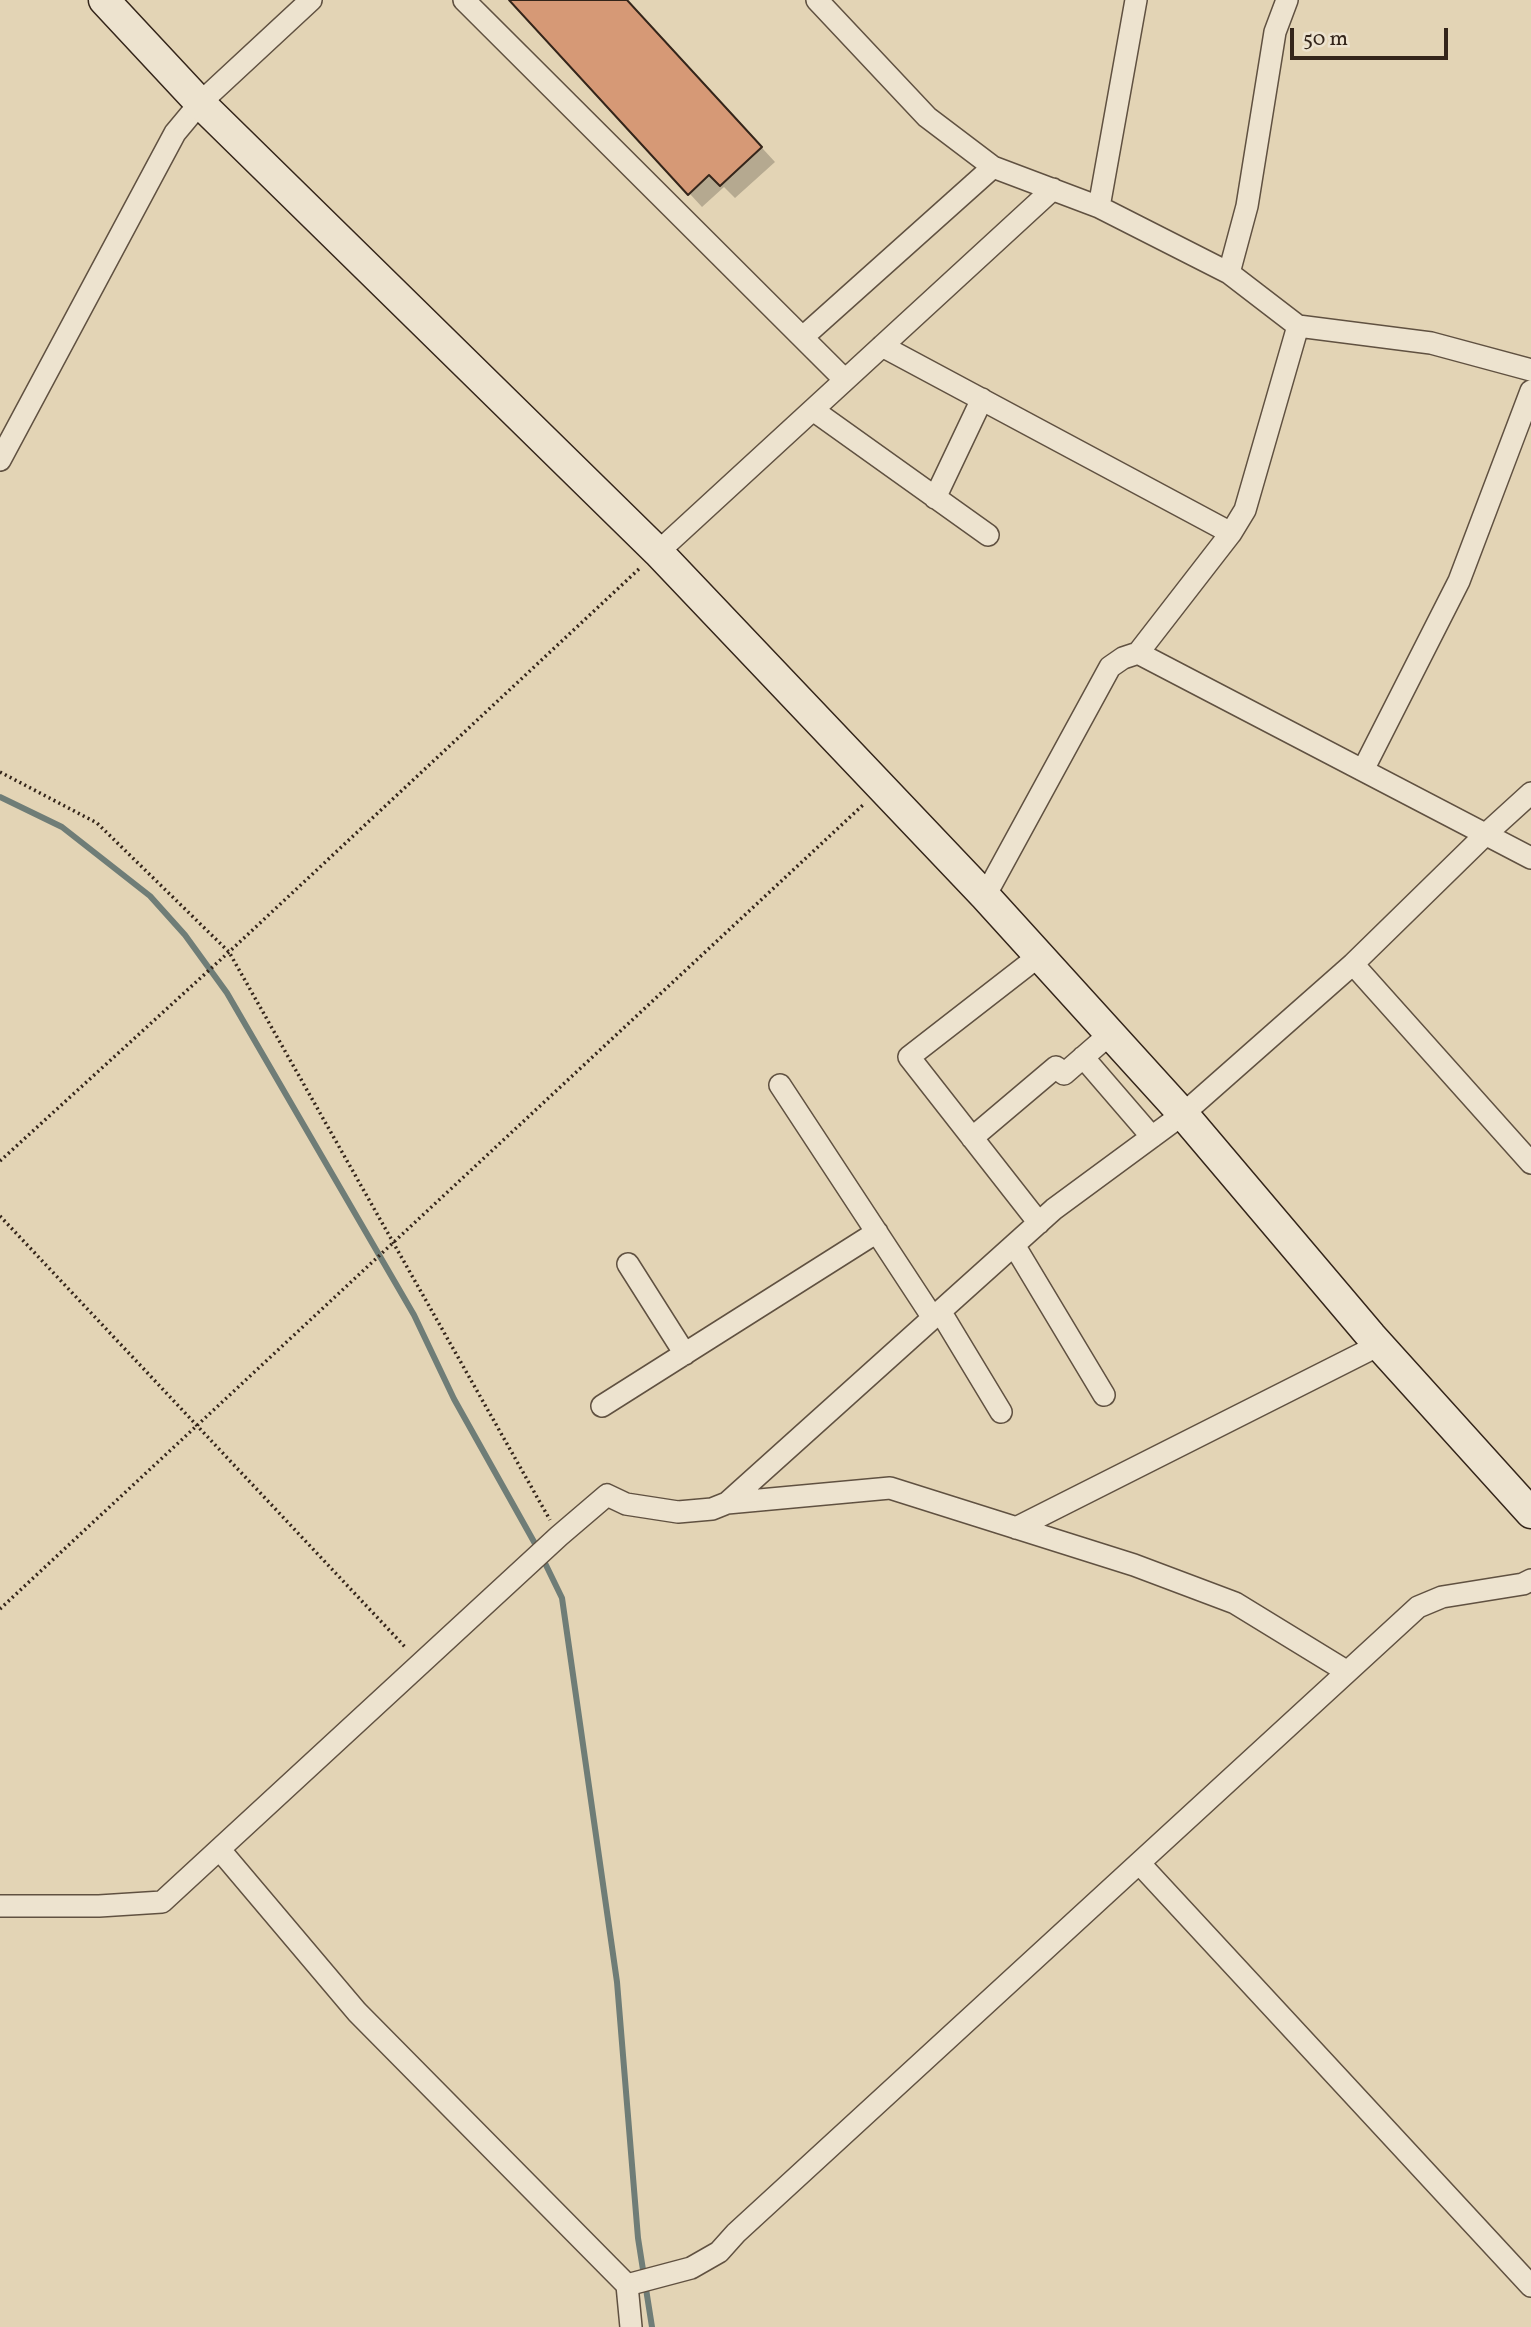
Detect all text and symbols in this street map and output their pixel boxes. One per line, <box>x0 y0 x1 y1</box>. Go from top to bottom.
scale bar <box>1293 14 1450 58</box>
text: 50 m <box>1303 25 1348 54</box>

